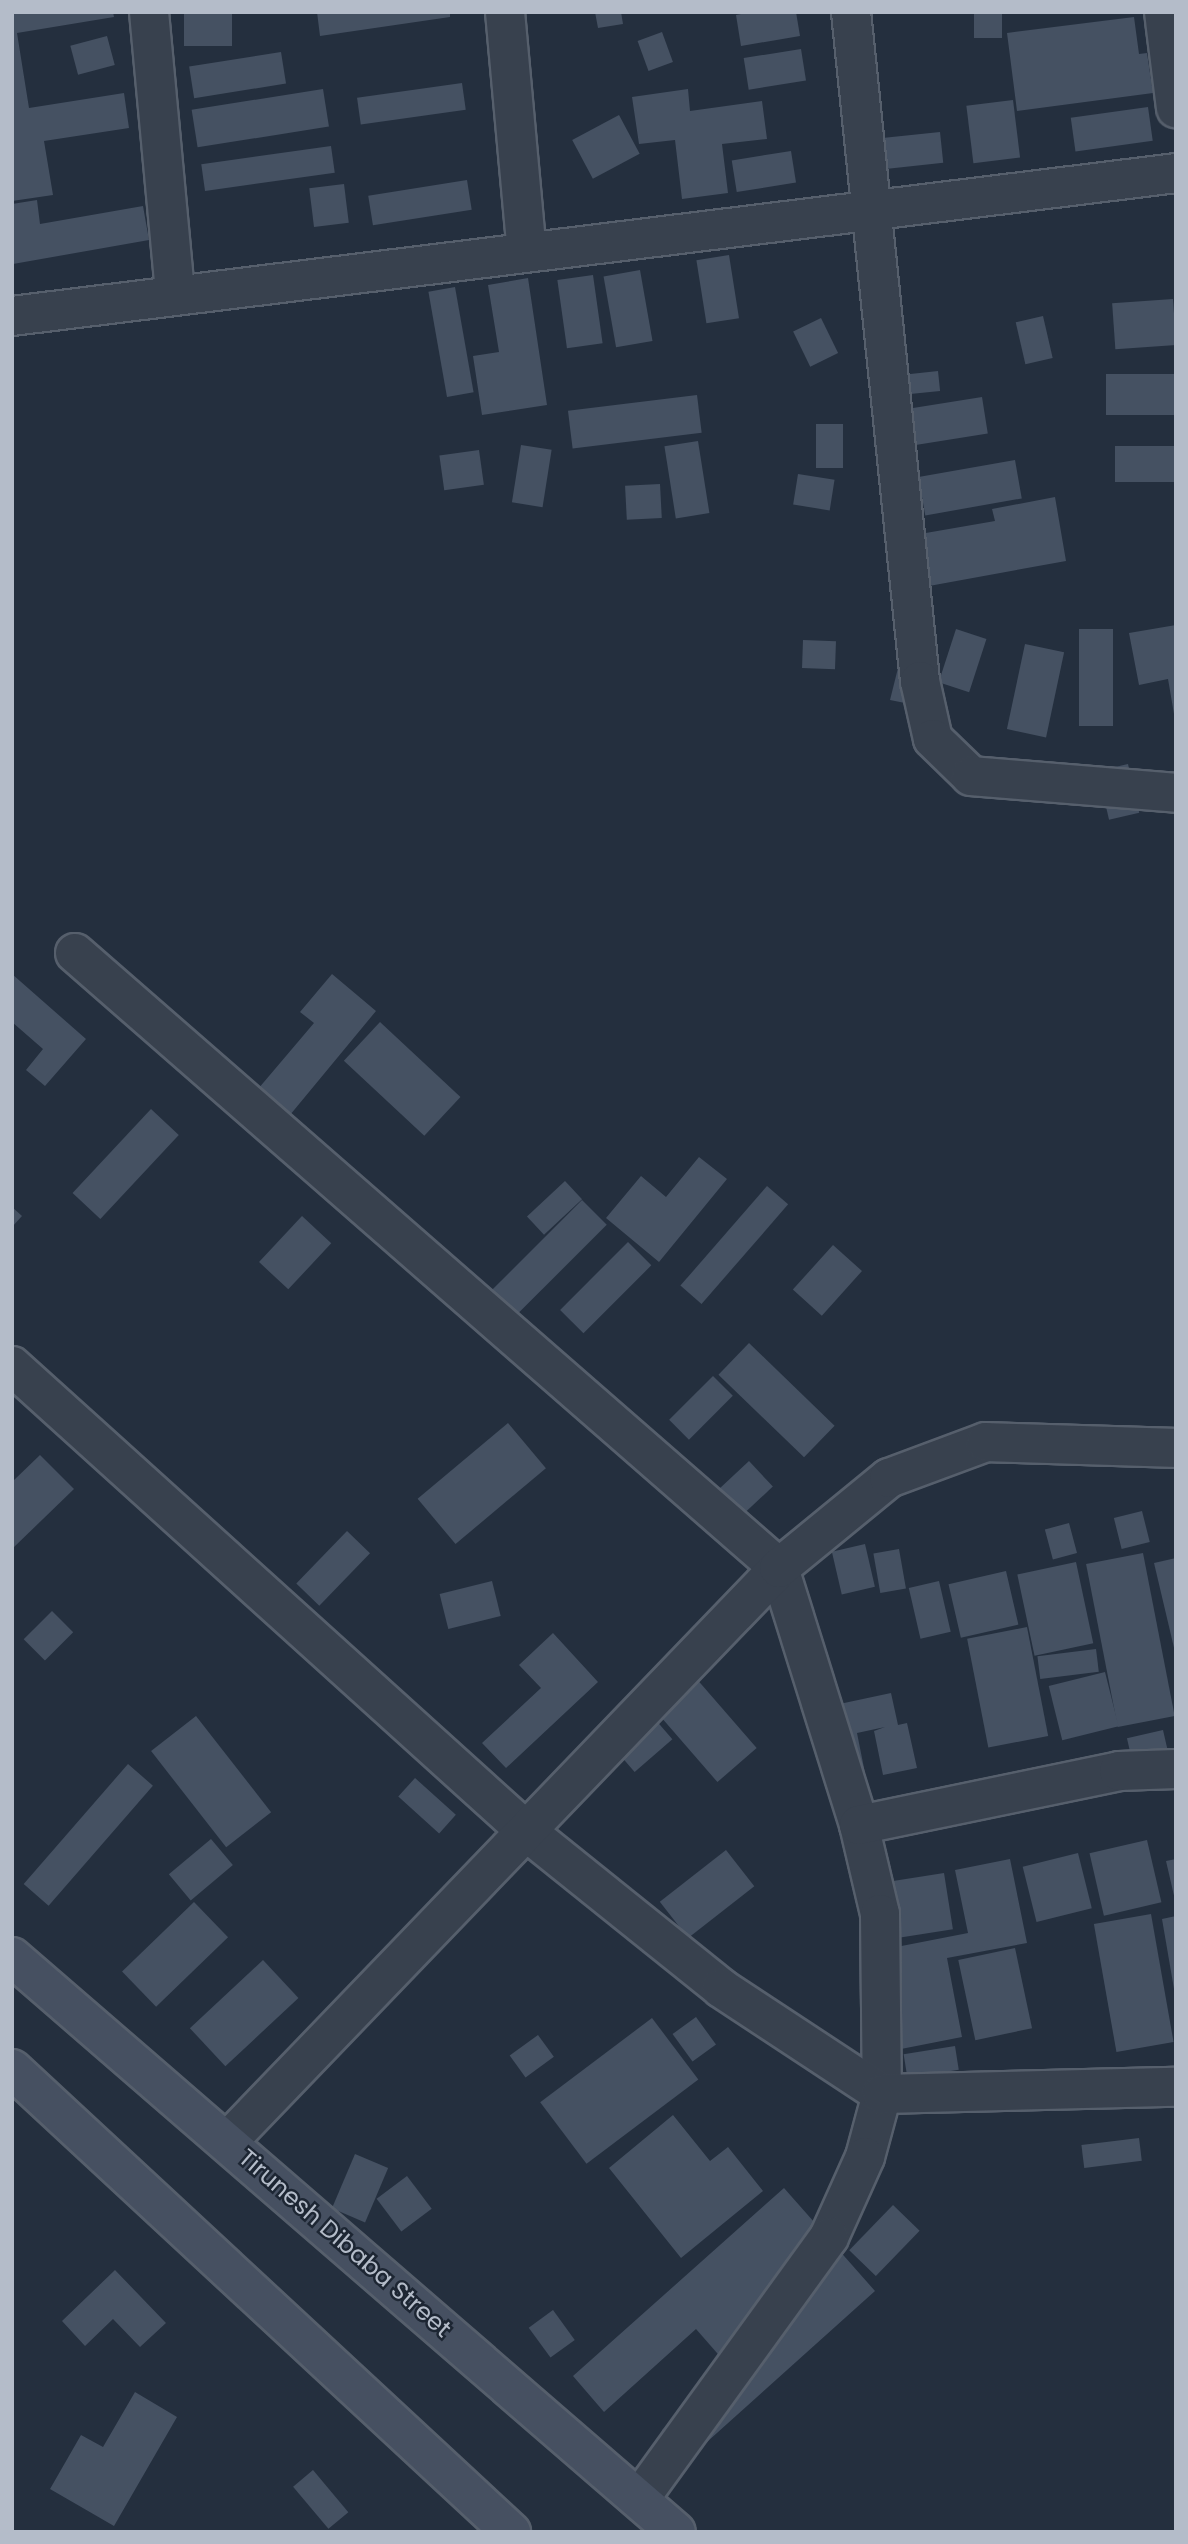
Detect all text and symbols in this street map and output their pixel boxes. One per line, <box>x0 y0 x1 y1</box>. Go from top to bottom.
street label: Tirunesh Dibaba Street <box>233 2143 457 2343</box>

